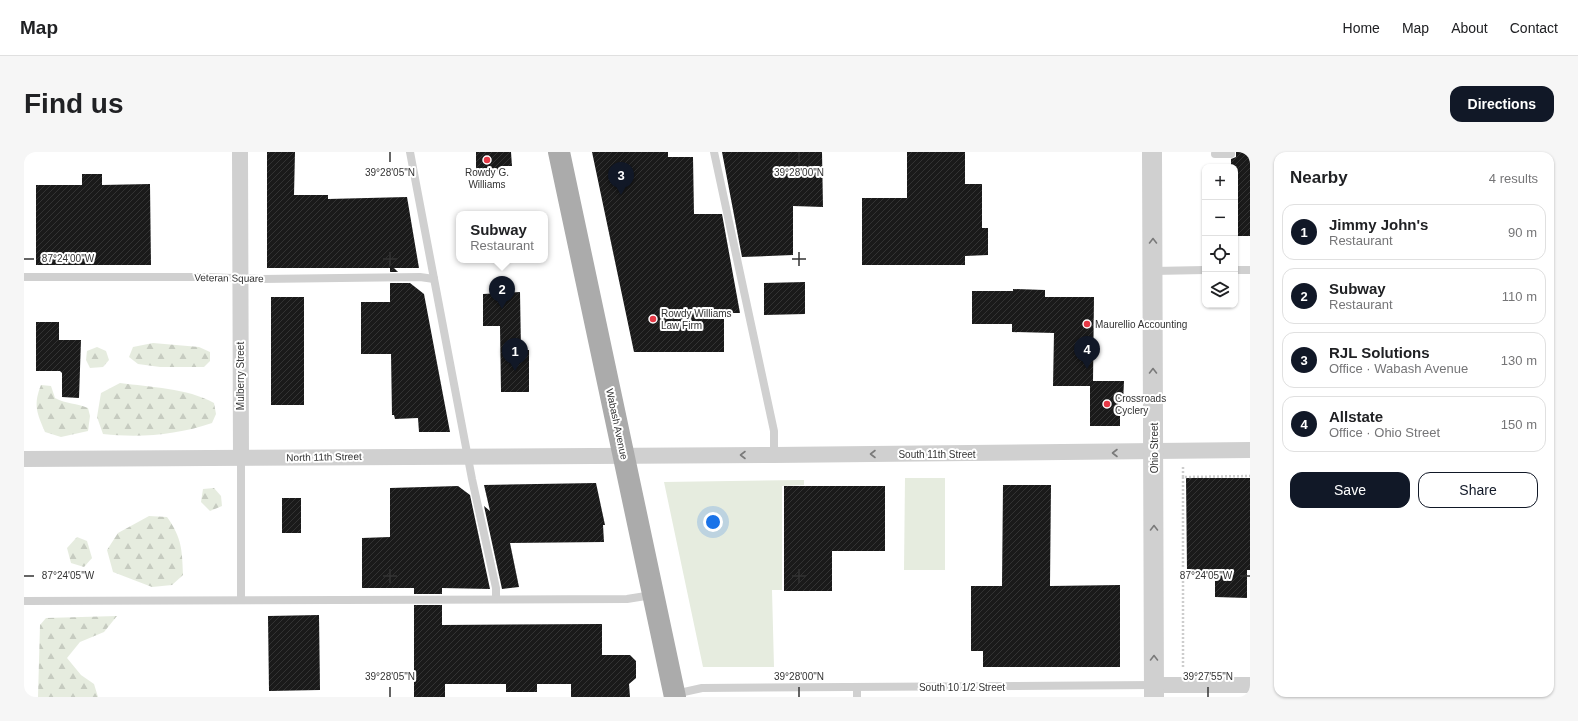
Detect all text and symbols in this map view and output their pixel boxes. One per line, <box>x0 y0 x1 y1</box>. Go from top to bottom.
text: Map <box>20 17 58 38</box>
text: Home <box>1343 20 1380 36</box>
text: Map <box>1402 20 1429 36</box>
text: About <box>1451 20 1488 36</box>
text: Contact <box>1510 20 1558 36</box>
button: Directions <box>1450 86 1554 122</box>
text: Find us <box>24 88 124 119</box>
marker: Rowdy G. Williams <box>482 155 492 165</box>
pin: 3 <box>608 162 634 195</box>
map controls <box>1202 164 1238 308</box>
button: + <box>1202 164 1238 200</box>
text: 39°28'05"N <box>365 167 415 178</box>
place label: Rowdy G. Williams <box>465 167 509 190</box>
text: 39°28'00"N <box>774 167 824 178</box>
text: Nearby <box>1290 168 1348 187</box>
text: 4 results <box>1489 171 1538 186</box>
button: − <box>1202 200 1238 236</box>
popup <box>456 211 548 263</box>
text: Jimmy John's <box>1329 216 1428 233</box>
text: Subway <box>470 221 527 238</box>
text: 1 <box>1300 225 1308 240</box>
text: 90 m <box>1508 225 1537 240</box>
text: Restaurant <box>1329 233 1393 248</box>
button: locate <box>1202 236 1238 272</box>
text: Restaurant <box>470 238 534 253</box>
one-way arrow <box>1149 238 1157 244</box>
text: 87°24'00"W <box>42 253 95 264</box>
street label: Veteran Square <box>194 272 264 284</box>
button: layers <box>1202 272 1238 308</box>
pin: 2 <box>489 276 515 309</box>
text: Subway <box>1329 280 1386 297</box>
text: 2 <box>1300 289 1308 304</box>
text: 110 m <box>1502 289 1537 304</box>
text: Restaurant <box>1329 297 1393 312</box>
place label: Rowdy Williams Law Firm <box>661 308 732 331</box>
marker: Rowdy Williams Law Firm <box>648 314 658 324</box>
marker: Maurellio Accounting <box>1082 319 1092 329</box>
place label: Maurellio Accounting <box>1095 319 1187 330</box>
pin: 4 <box>1074 336 1100 369</box>
pin: 1 <box>502 338 528 371</box>
street label: Mulberry Street <box>235 342 246 410</box>
text: RJL Solutions <box>1329 344 1430 361</box>
text: 3 <box>1300 353 1308 368</box>
text: 130 m <box>1501 353 1537 368</box>
text: Office · Wabash Avenue <box>1329 361 1468 376</box>
one-way arrow <box>1149 368 1157 374</box>
street label: Wabash Avenue <box>604 388 630 461</box>
place label: Crossroads Cyclery <box>1115 393 1166 416</box>
marker: Crossroads Cyclery <box>1102 399 1112 409</box>
text: Allstate <box>1329 408 1383 425</box>
text: 4 <box>1300 417 1308 432</box>
text: 150 m <box>1501 417 1537 432</box>
street label: Ohio Street <box>1149 422 1160 473</box>
text: Office · Ohio Street <box>1329 425 1440 440</box>
street label: South 11th Street <box>898 449 976 460</box>
one-way arrow <box>1112 449 1118 457</box>
one-way arrow <box>870 450 876 458</box>
street label: North 11th Street <box>286 451 362 463</box>
one-way arrow <box>740 451 746 459</box>
button: Save <box>1290 472 1410 508</box>
button: Share <box>1418 472 1538 508</box>
your location <box>703 512 723 532</box>
one-way arrow <box>1150 525 1158 531</box>
text: 87°24'05"W <box>42 570 95 581</box>
text: 87°24'05"W <box>1180 570 1233 581</box>
one-way arrow <box>1150 655 1158 661</box>
text: 39°28'05"N <box>365 671 415 682</box>
text: 39°28'00"N <box>774 671 824 682</box>
text: 39°27'55"N <box>1183 671 1233 682</box>
street label: South 10 1/2 Street <box>919 682 1005 693</box>

